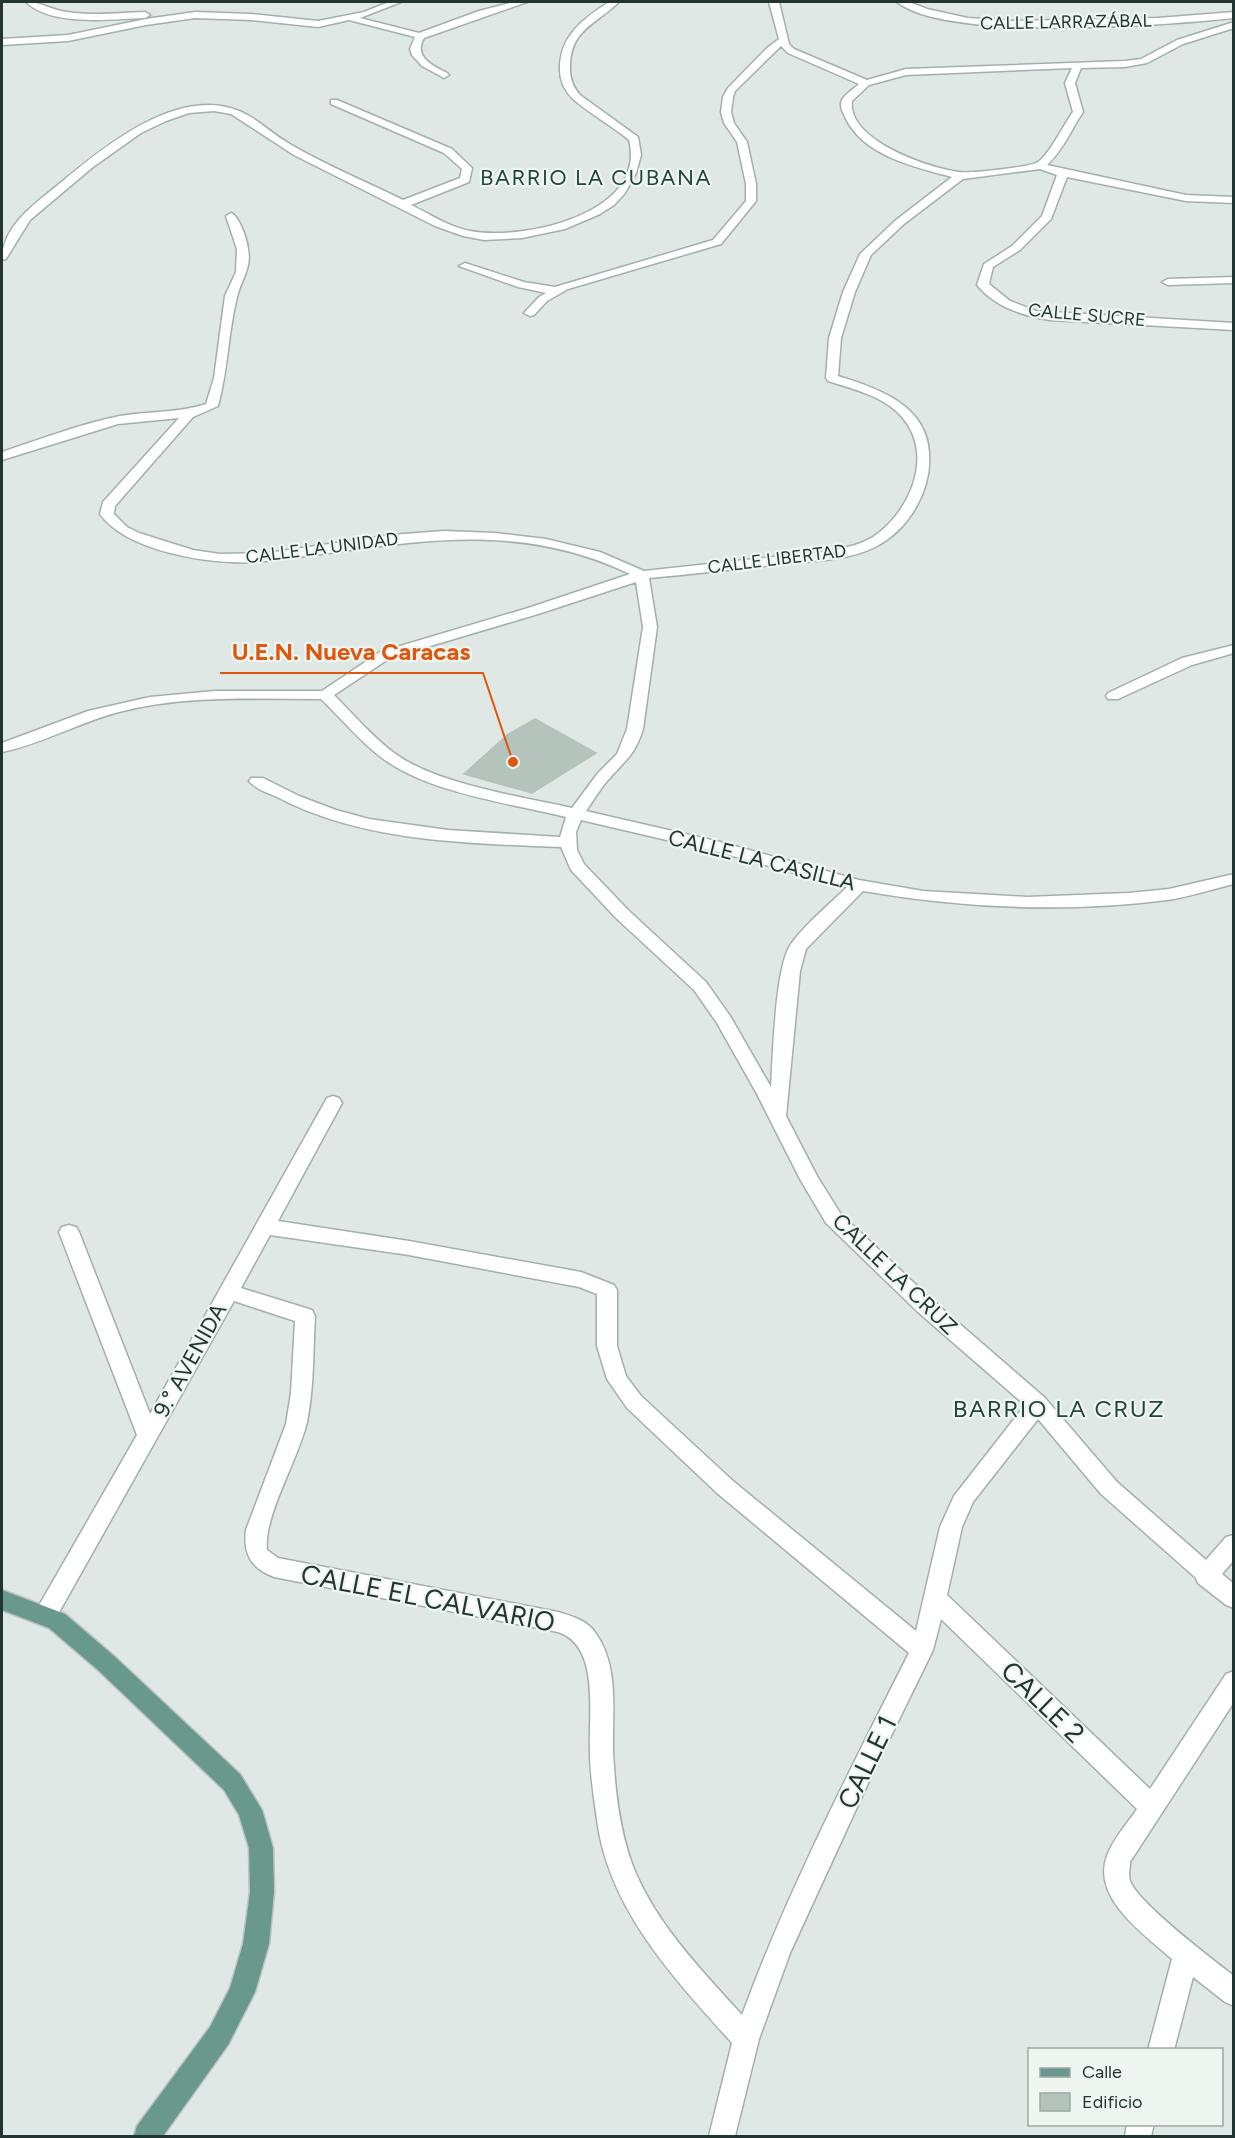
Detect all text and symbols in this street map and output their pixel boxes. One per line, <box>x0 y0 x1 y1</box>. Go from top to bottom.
street label: CALLE LARRAZÁBAL <box>980 9 1153 34</box>
district label: BARRIO LA CUBANA <box>480 164 712 191</box>
street label: CALLE SUCRE <box>1027 299 1147 331</box>
street label: CALLE LA UNIDAD <box>244 528 400 568</box>
street label: CALLE LIBERTAD <box>706 540 848 578</box>
callout: U.E.N. Nueva Caracas <box>220 631 483 673</box>
text: U.E.N. Nueva Caracas <box>232 637 470 666</box>
street label: CALLE LA CASILLA <box>666 824 858 896</box>
street label: CALLE LA CRUZ <box>827 1208 963 1340</box>
street label: 9.° AVENIDA <box>148 1298 232 1422</box>
district label: BARRIO LA CRUZ <box>953 1394 1165 1423</box>
street label: CALLE EL CALVARIO <box>298 1557 558 1639</box>
street label: CALLE 2 <box>994 1654 1092 1750</box>
street label: CALLE 1 <box>830 1710 904 1814</box>
legend <box>1028 2048 1223 2126</box>
text: Calle <box>1082 2061 1122 2083</box>
text: Edificio <box>1082 2091 1143 2113</box>

